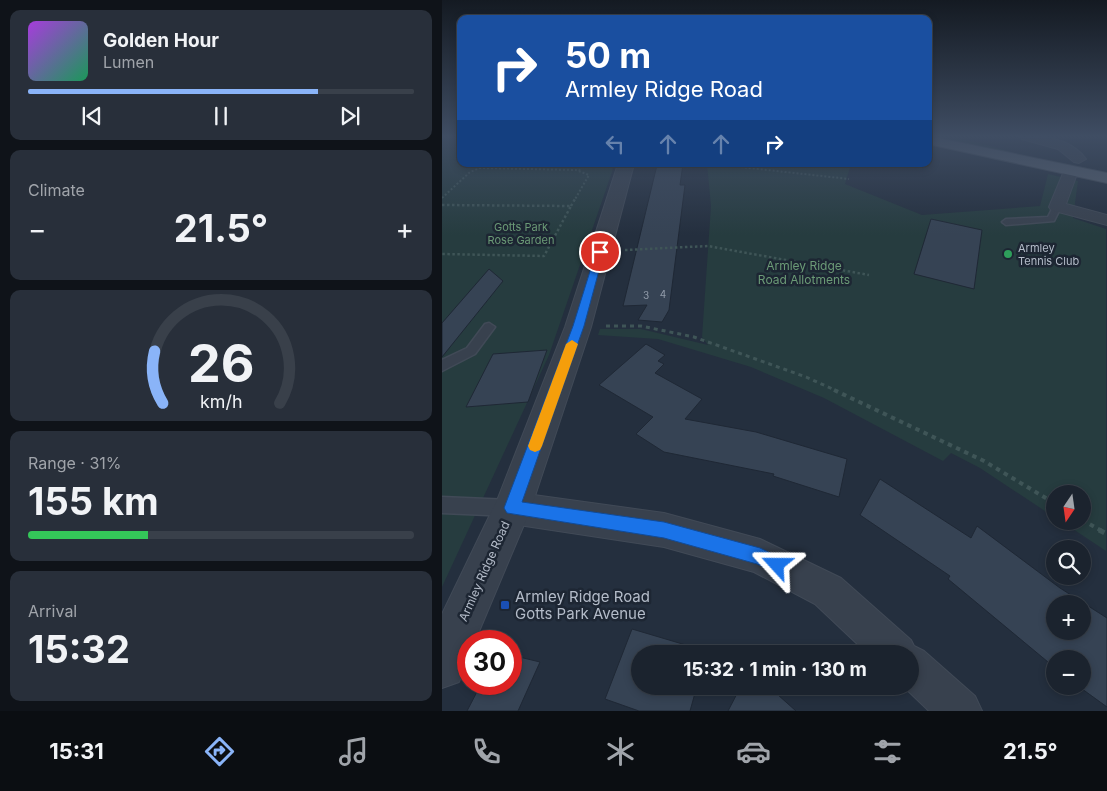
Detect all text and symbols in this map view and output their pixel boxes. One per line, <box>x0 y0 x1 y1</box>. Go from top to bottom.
text: Golden Hour <box>103 29 219 52</box>
text: 50 m <box>565 34 651 76</box>
icon: right <box>482 35 547 100</box>
text: Lumen <box>103 52 154 72</box>
text: Armley Ridge Road <box>565 76 763 102</box>
icon: previous <box>78 102 106 130</box>
icon: pause <box>207 102 235 130</box>
icon: next <box>336 102 364 130</box>
icon: left <box>601 130 629 158</box>
icon: ahead <box>654 130 682 158</box>
icon: ahead <box>707 130 735 158</box>
icon: right <box>760 130 788 158</box>
text: Climate <box>28 180 85 200</box>
text: 21.5° <box>174 205 268 251</box>
text: − <box>28 212 47 246</box>
text: + <box>395 212 414 246</box>
park label: Gotts Park Rose Garden <box>488 220 554 247</box>
pin <box>579 231 621 273</box>
icon: arrive <box>586 238 614 266</box>
place label: Armley Tennis Club <box>1018 241 1079 268</box>
marker: Armley Tennis Club <box>1002 248 1014 260</box>
park label: Armley Ridge Road Allotments <box>758 258 850 287</box>
house number: 4 <box>660 288 666 300</box>
house number: 3 <box>643 289 649 301</box>
text: 26 <box>188 332 254 395</box>
text: km/h <box>200 391 242 412</box>
text: Range · 31% <box>28 453 122 473</box>
text: 155 km <box>28 478 159 524</box>
north arrow <box>1046 485 1091 530</box>
map controls <box>1046 485 1091 695</box>
street label: Armley Ridge Road <box>455 519 513 623</box>
position arrow <box>750 538 802 590</box>
button: search <box>1046 540 1091 585</box>
place label: Armley Ridge Road Gotts Park Avenue <box>515 587 650 623</box>
button: + <box>1046 595 1091 640</box>
marker: Armley Ridge Road Gotts Park Avenue <box>499 599 511 611</box>
text: Arrival <box>28 601 77 621</box>
text: 15:32 <box>28 626 130 672</box>
speed limit sign: 30 <box>457 630 522 695</box>
button: − <box>1046 650 1091 695</box>
text: 15:32 · 1 min · 130 m <box>683 658 867 681</box>
icon: directions <box>202 734 237 769</box>
icon: music <box>336 734 371 769</box>
icon: phone <box>469 734 504 769</box>
icon: climate <box>603 734 638 769</box>
icon: car <box>736 734 771 769</box>
icon: filters <box>870 734 905 769</box>
text: 15:31 <box>49 738 104 764</box>
text: 21.5° <box>1003 738 1058 764</box>

